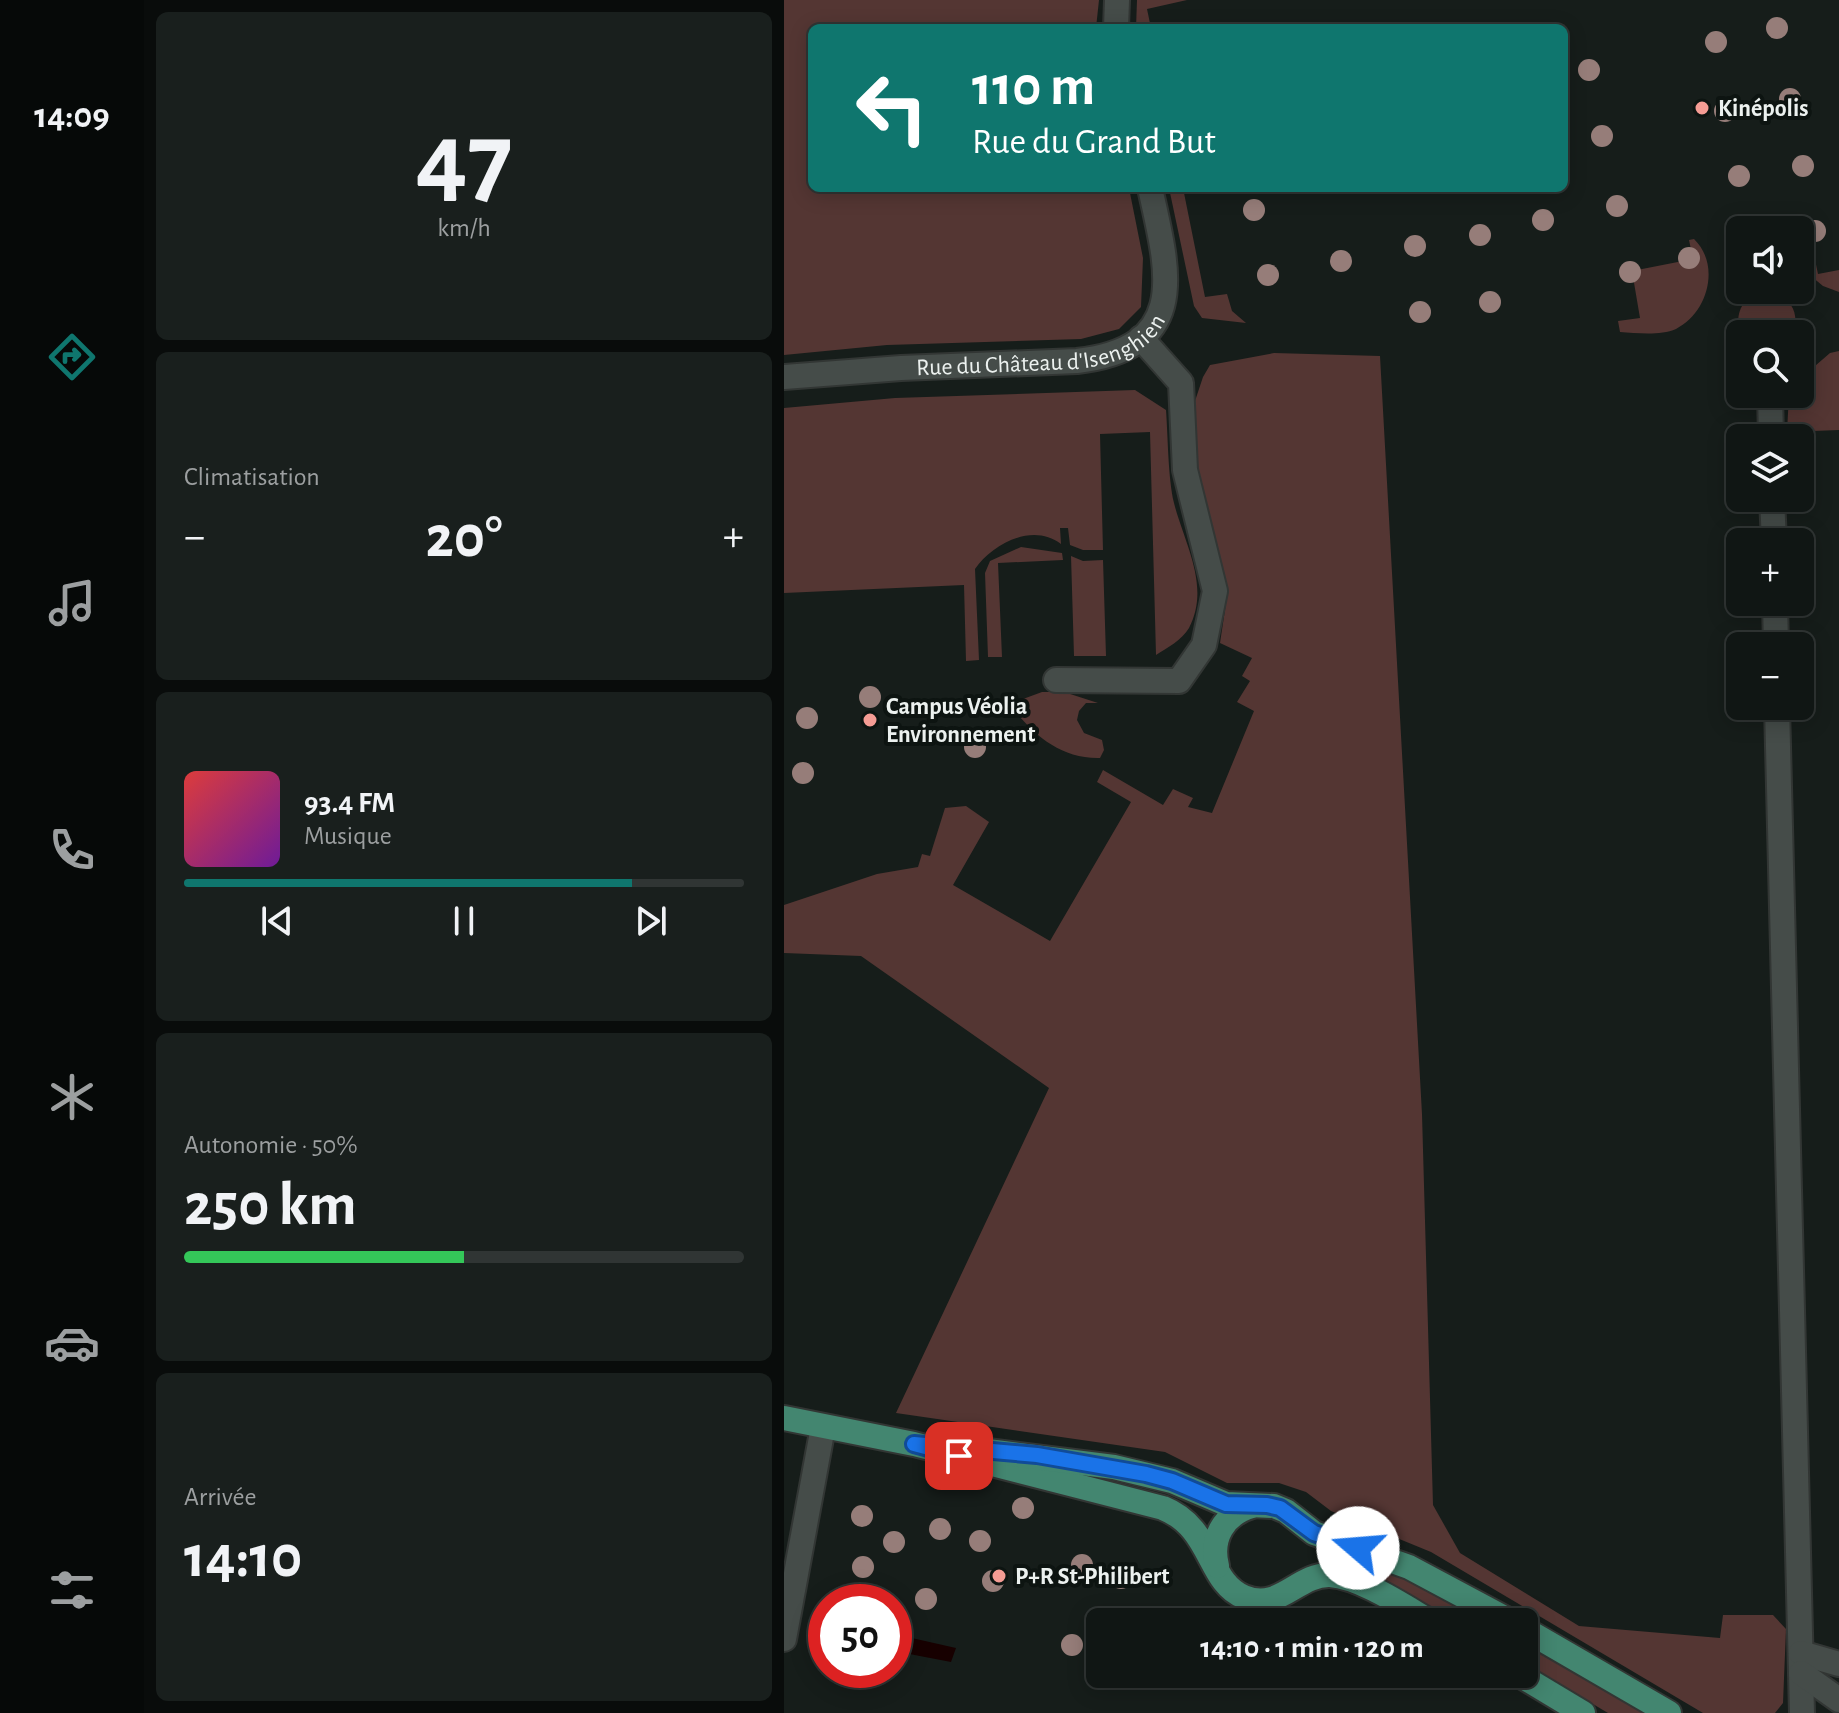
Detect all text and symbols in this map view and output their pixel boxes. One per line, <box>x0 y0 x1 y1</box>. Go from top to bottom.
icon: left <box>840 56 944 160</box>
text: 110 m <box>972 59 1095 115</box>
place label: Kinépolis <box>1718 97 1808 121</box>
text: 14:09 <box>34 98 110 134</box>
marker: Kinépolis <box>1693 99 1711 117</box>
text: 47 <box>415 109 513 213</box>
text: Rue du Grand But <box>972 124 1216 160</box>
text: km/h <box>437 215 491 241</box>
map controls <box>1726 216 1814 720</box>
button: sound <box>1726 216 1814 304</box>
street label: Rue du Château d'Isenghien <box>916 310 1170 380</box>
button: search <box>1726 320 1814 408</box>
icon: directions <box>44 329 100 385</box>
button: layers <box>1726 424 1814 512</box>
text: Climatisation <box>184 464 320 490</box>
text: 20° <box>425 508 503 568</box>
text: − <box>184 515 205 559</box>
text: + <box>723 515 744 559</box>
button: + <box>1726 528 1814 616</box>
icon: music <box>44 575 100 631</box>
button: − <box>1726 632 1814 720</box>
place label: Campus Véolia Environnement <box>886 695 1035 747</box>
marker: Campus Véolia Environnement <box>861 711 879 729</box>
text: 93.4 FM <box>304 788 395 818</box>
icon: phone <box>44 822 100 878</box>
text: Musique <box>304 823 392 849</box>
icon: previous <box>255 899 299 943</box>
icon: pause <box>442 899 486 943</box>
icon: next <box>629 899 673 943</box>
icon: climate <box>44 1069 100 1125</box>
text: Autonomie · 50% <box>184 1132 358 1158</box>
text: 250 km <box>184 1176 357 1236</box>
icon: car <box>44 1315 100 1371</box>
pin <box>925 1422 993 1490</box>
icon: arrive <box>937 1434 981 1478</box>
text: Arrivée <box>184 1484 256 1510</box>
position arrow <box>1316 1506 1400 1590</box>
text: 14:10 <box>184 1528 302 1588</box>
icon: filters <box>44 1562 100 1618</box>
place label: P+R St-Philibert <box>1015 1565 1169 1589</box>
marker: P+R St-Philibert <box>990 1567 1008 1585</box>
speed limit sign: 50 <box>808 1584 912 1688</box>
text: 14:10 · 1 min · 120 m <box>1200 1633 1424 1663</box>

